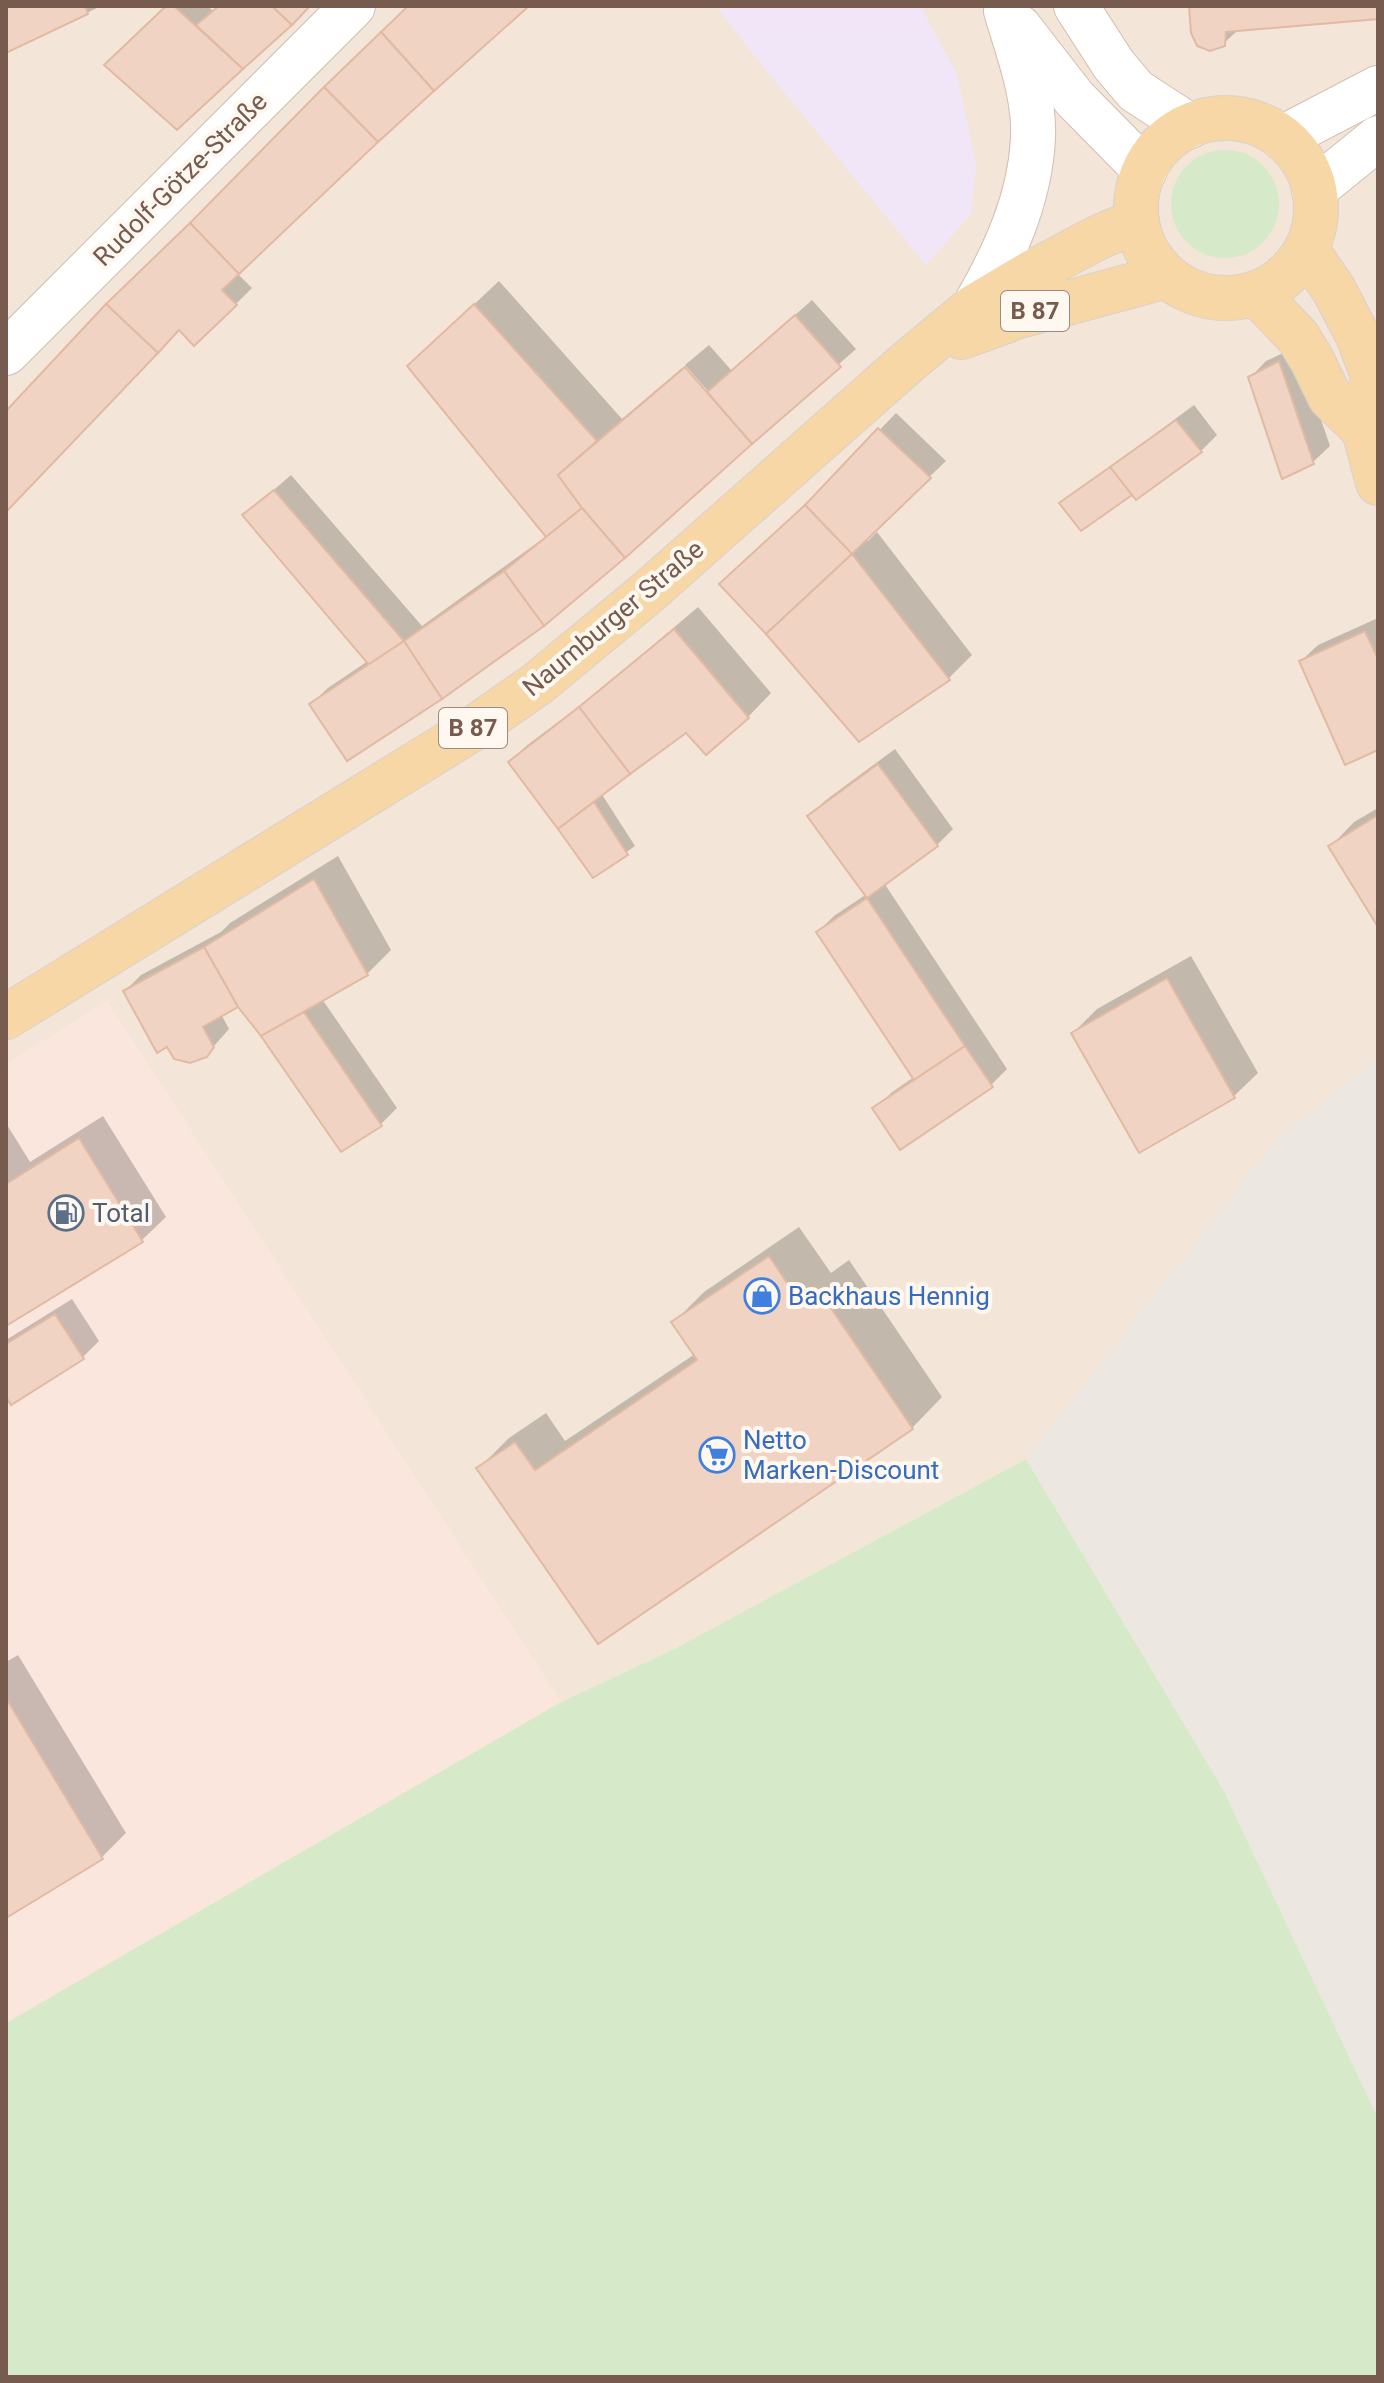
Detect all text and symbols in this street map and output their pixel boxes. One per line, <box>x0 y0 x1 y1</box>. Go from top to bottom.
street label: Rudolf-Götze-Straße <box>87 86 273 272</box>
road number: B 87 <box>1001 291 1069 331</box>
street label: Naumburger Straße <box>517 534 709 702</box>
road number: B 87 <box>439 708 507 748</box>
fuel station icon: Total <box>47 1194 85 1232</box>
place label: Total <box>92 1198 150 1228</box>
shop icon: Backhaus Hennig <box>743 1277 781 1315</box>
place label: Backhaus Hennig <box>788 1281 990 1311</box>
place label: Netto Marken-Discount <box>743 1425 939 1485</box>
supermarket icon: Netto Marken-Discount <box>698 1436 736 1474</box>

